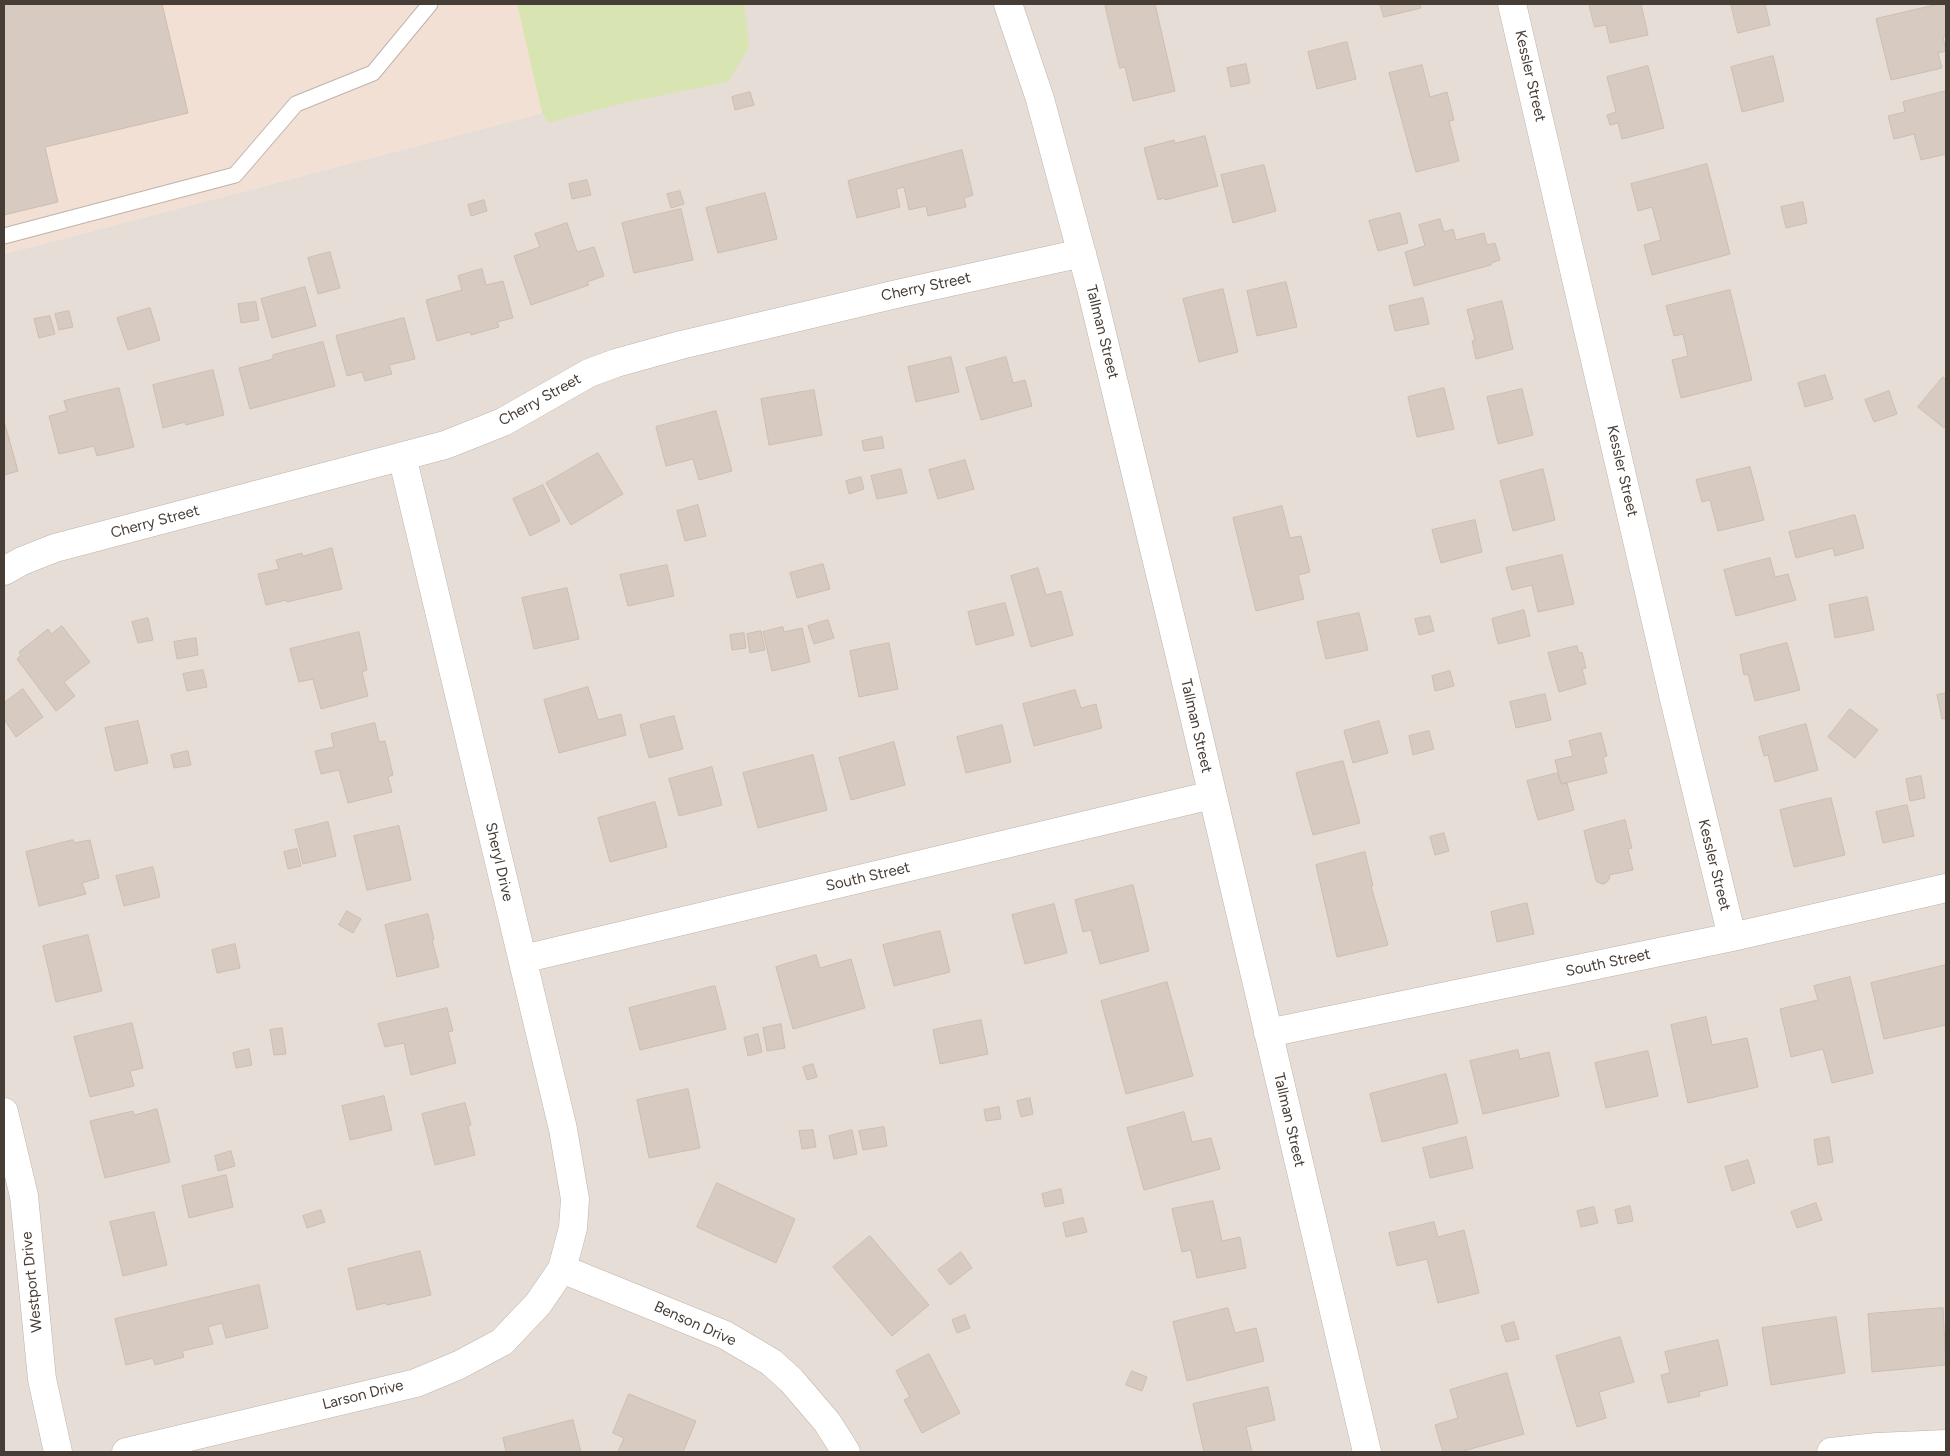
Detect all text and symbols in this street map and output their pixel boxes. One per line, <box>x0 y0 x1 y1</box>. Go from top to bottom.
street label: Kessler Street <box>1511 28 1549 124</box>
street label: Cherry Street <box>880 269 972 305</box>
street label: Tallman Street <box>1082 283 1122 381</box>
street label: Cherry Street <box>496 370 584 430</box>
street label: Kessler Street <box>1603 423 1641 519</box>
street label: Cherry Street <box>109 502 201 542</box>
street label: Tallman Street <box>1176 677 1216 775</box>
street label: Kessler Street <box>1694 817 1734 913</box>
street label: Sheryl Drive <box>481 821 517 903</box>
street label: South Street <box>824 859 912 895</box>
street label: South Street <box>1564 945 1652 981</box>
street label: Tallman Street <box>1269 1071 1309 1169</box>
street label: Westport Drive <box>18 1231 46 1333</box>
street label: Benson Drive <box>651 1298 739 1350</box>
street label: Larson Drive <box>321 1376 405 1414</box>

